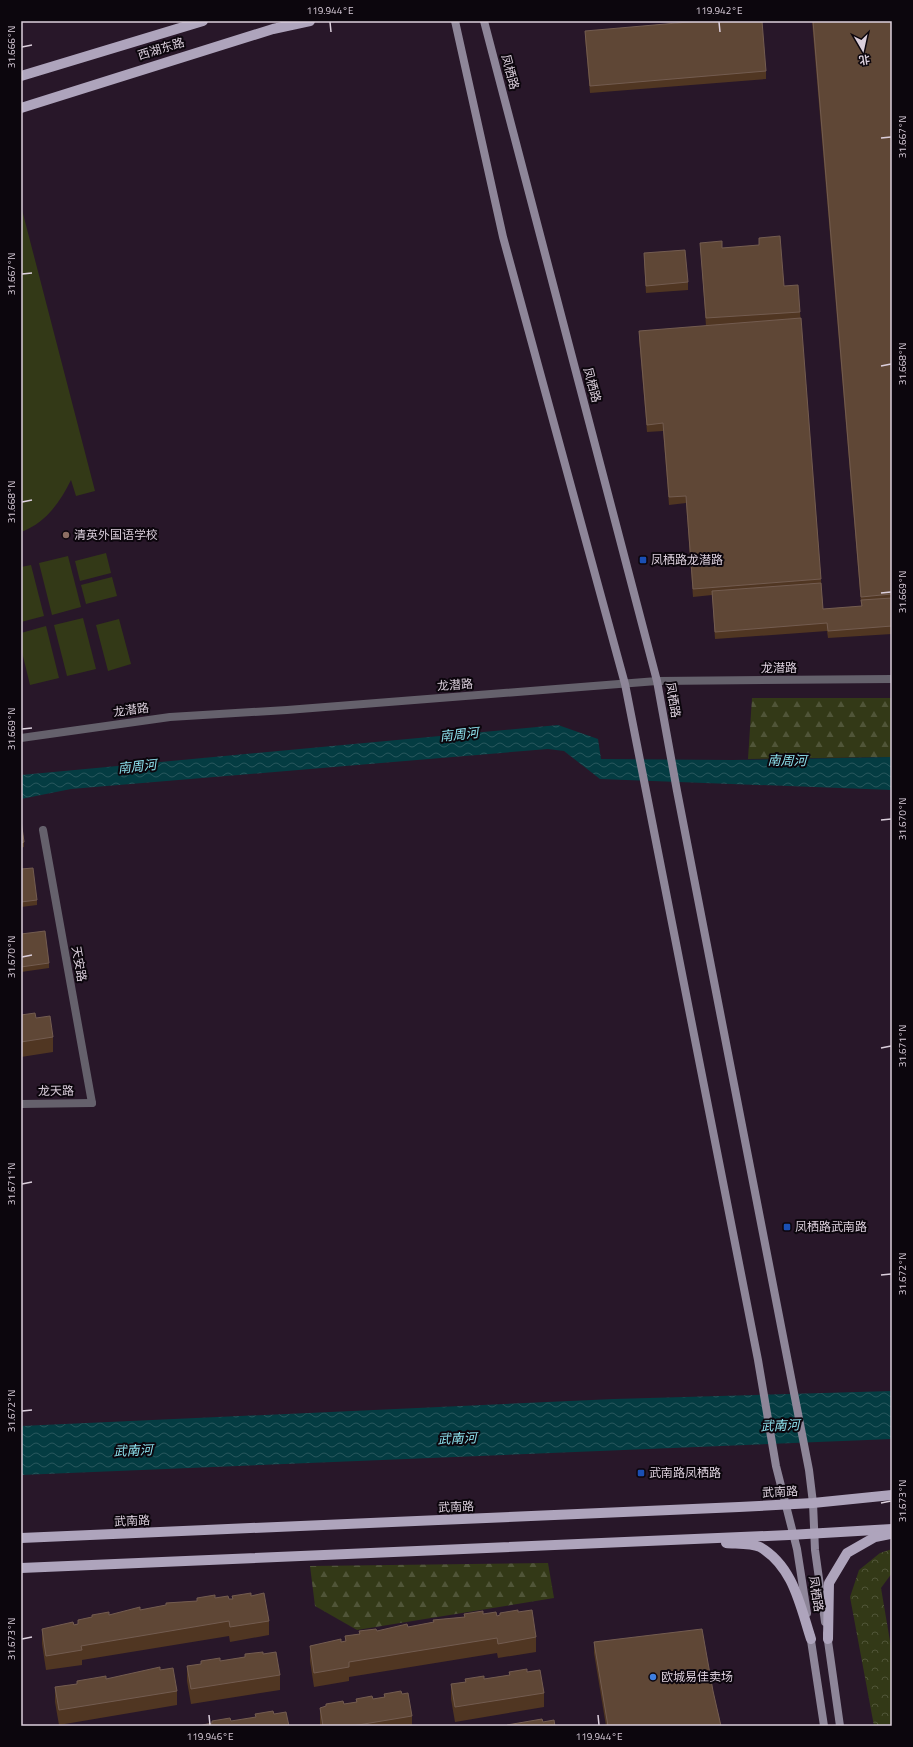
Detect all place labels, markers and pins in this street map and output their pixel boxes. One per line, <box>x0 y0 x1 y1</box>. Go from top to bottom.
place label: 清英外国语学校 <box>74 525 158 544</box>
marker: 清英外国语学校 <box>61 530 71 540</box>
place label: 凤栖路龙潜路 <box>651 550 723 569</box>
marker: 凤栖路龙潜路 <box>638 555 648 565</box>
place label: 凤栖路武南路 <box>795 1217 867 1236</box>
marker: 凤栖路武南路 <box>782 1222 792 1232</box>
place label: 武南路凤栖路 <box>649 1463 721 1482</box>
marker: 武南路凤栖路 <box>636 1468 646 1478</box>
place label: 欧城易佳卖场 <box>661 1667 733 1686</box>
marker: 欧城易佳卖场 <box>648 1672 658 1682</box>

